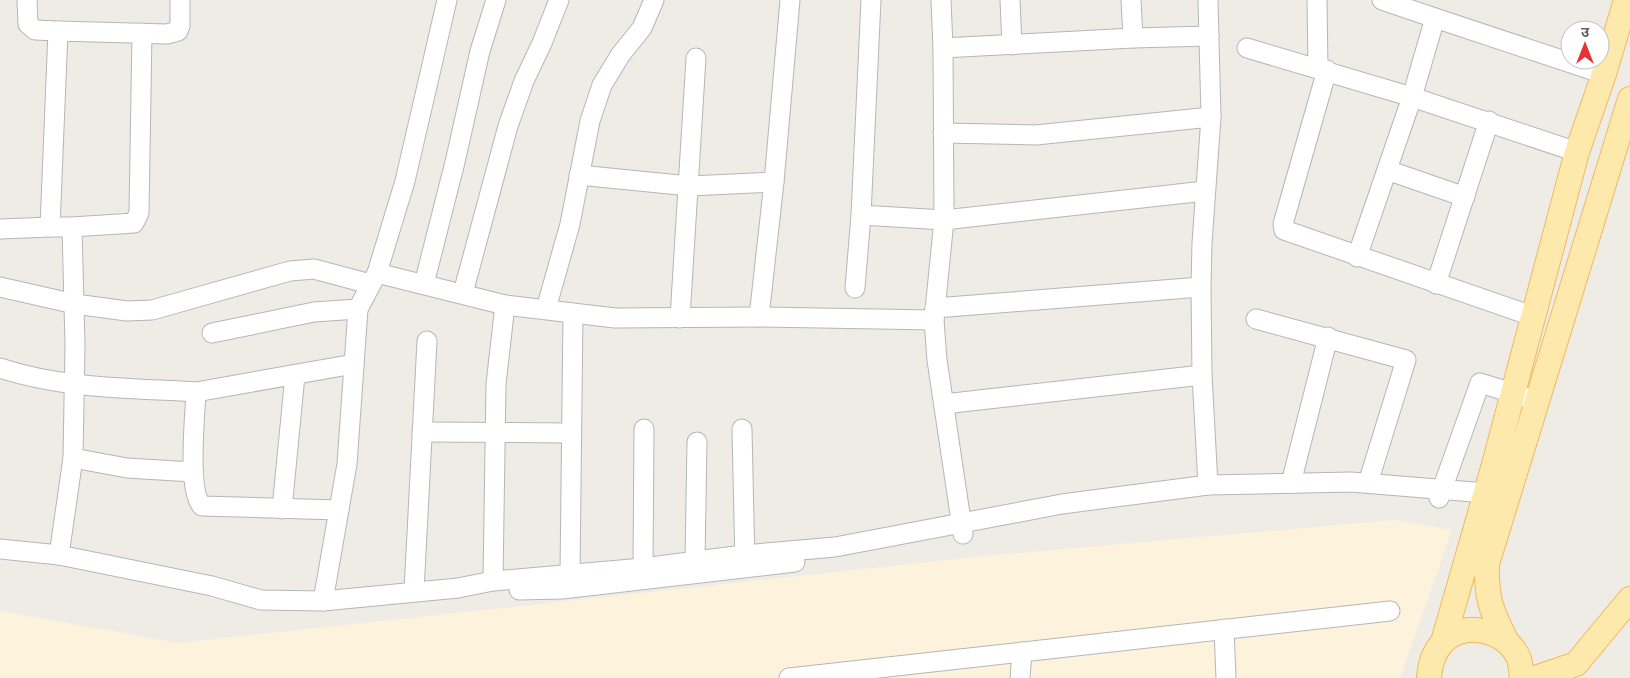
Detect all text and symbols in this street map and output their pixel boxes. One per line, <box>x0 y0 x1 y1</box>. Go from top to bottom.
north arrow <box>1560 20 1610 70</box>
text: उ <box>1581 24 1590 41</box>

